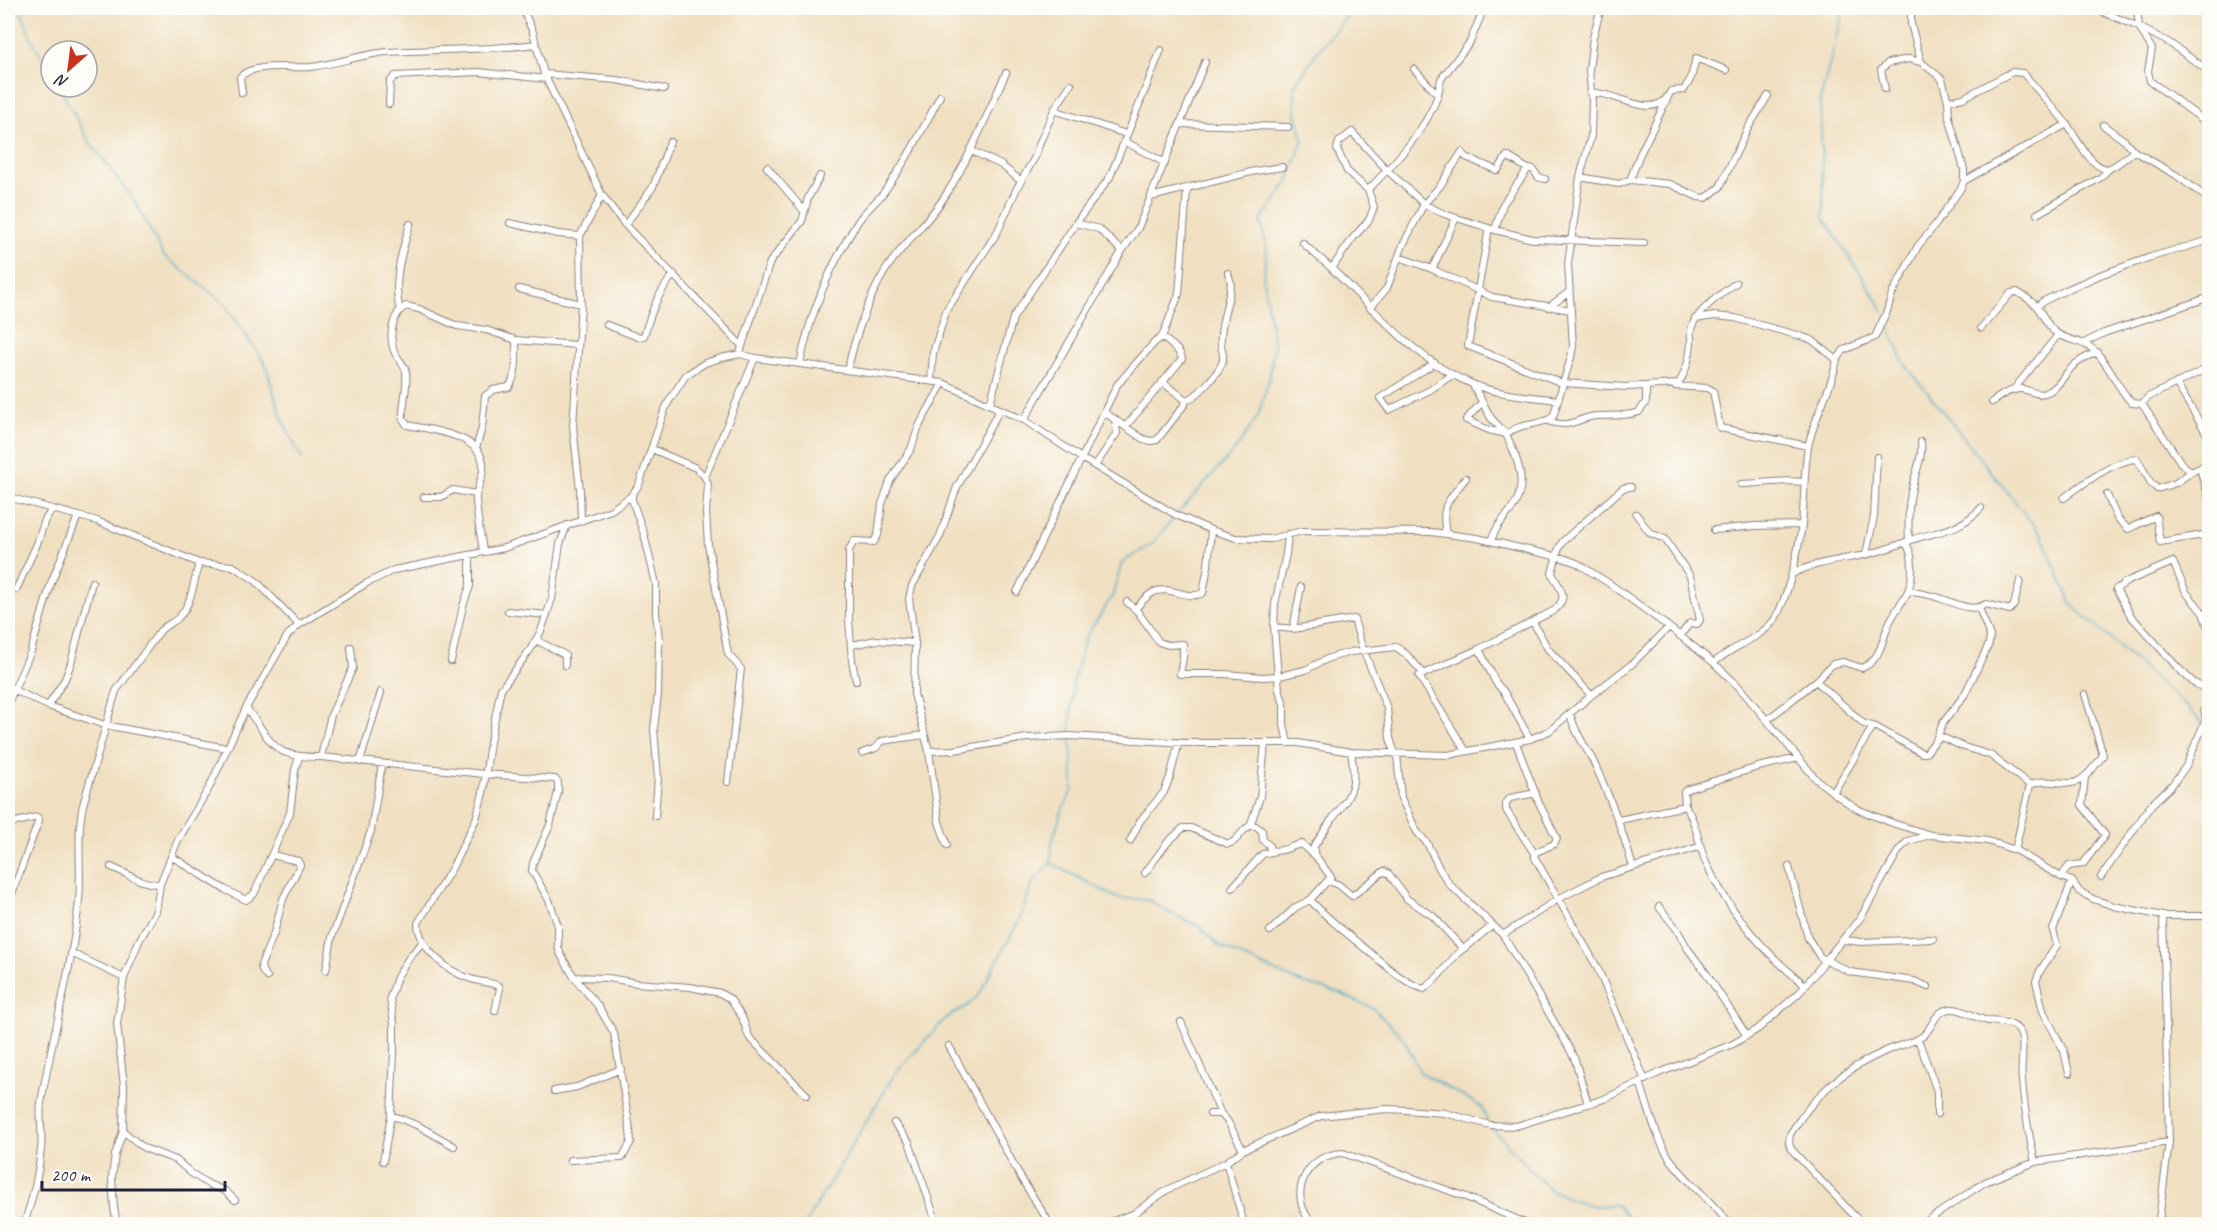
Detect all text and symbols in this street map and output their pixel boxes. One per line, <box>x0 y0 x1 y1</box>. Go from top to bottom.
north arrow <box>39 39 99 99</box>
text: N <box>51 69 71 93</box>
scale bar <box>42 1154 225 1192</box>
text: 200 m <box>51 1164 92 1186</box>

